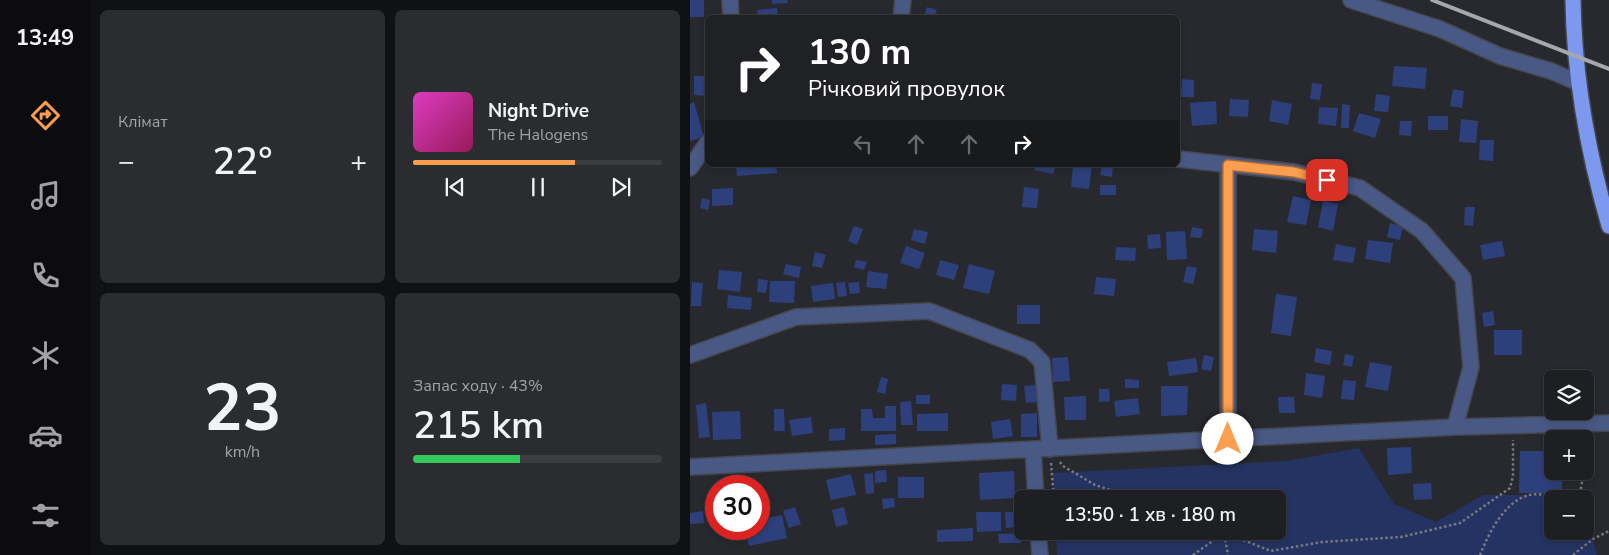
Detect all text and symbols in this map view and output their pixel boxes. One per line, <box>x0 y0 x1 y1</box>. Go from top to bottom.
text: 13:49 <box>16 23 74 53</box>
text: 130 m <box>808 29 911 76</box>
icon: right <box>725 35 790 100</box>
text: Річковий провулок <box>808 74 1005 104</box>
icon: directions <box>28 98 63 133</box>
text: Night Drive <box>488 98 589 124</box>
text: Клімат <box>118 111 168 133</box>
text: The Halogens <box>488 124 588 146</box>
icon: left <box>849 130 877 158</box>
icon: ahead <box>902 130 930 158</box>
icon: ahead <box>955 130 983 158</box>
icon: right <box>1008 130 1036 158</box>
text: 22° <box>213 136 272 187</box>
text: − <box>118 143 135 181</box>
text: + <box>350 143 367 181</box>
pin <box>1306 159 1348 201</box>
icon: arrive <box>1313 166 1341 194</box>
icon: previous <box>441 173 469 201</box>
icon: pause <box>524 173 552 201</box>
icon: next <box>607 173 635 201</box>
icon: music <box>28 178 63 213</box>
icon: phone <box>28 258 63 293</box>
icon: climate <box>28 338 63 373</box>
text: 23 <box>203 364 282 453</box>
map controls <box>1544 370 1594 540</box>
button: layers <box>1544 370 1594 420</box>
text: Запас ходу · 43% <box>413 375 543 397</box>
text: 215 km <box>413 400 544 451</box>
position arrow <box>1201 412 1253 464</box>
icon: car <box>28 418 63 453</box>
button: + <box>1544 430 1594 480</box>
text: km/h <box>225 441 260 463</box>
speed limit sign: 30 <box>705 475 770 540</box>
button: − <box>1544 490 1594 540</box>
icon: filters <box>28 498 63 533</box>
text: 13:50 · 1 хв · 180 m <box>1064 502 1236 528</box>

